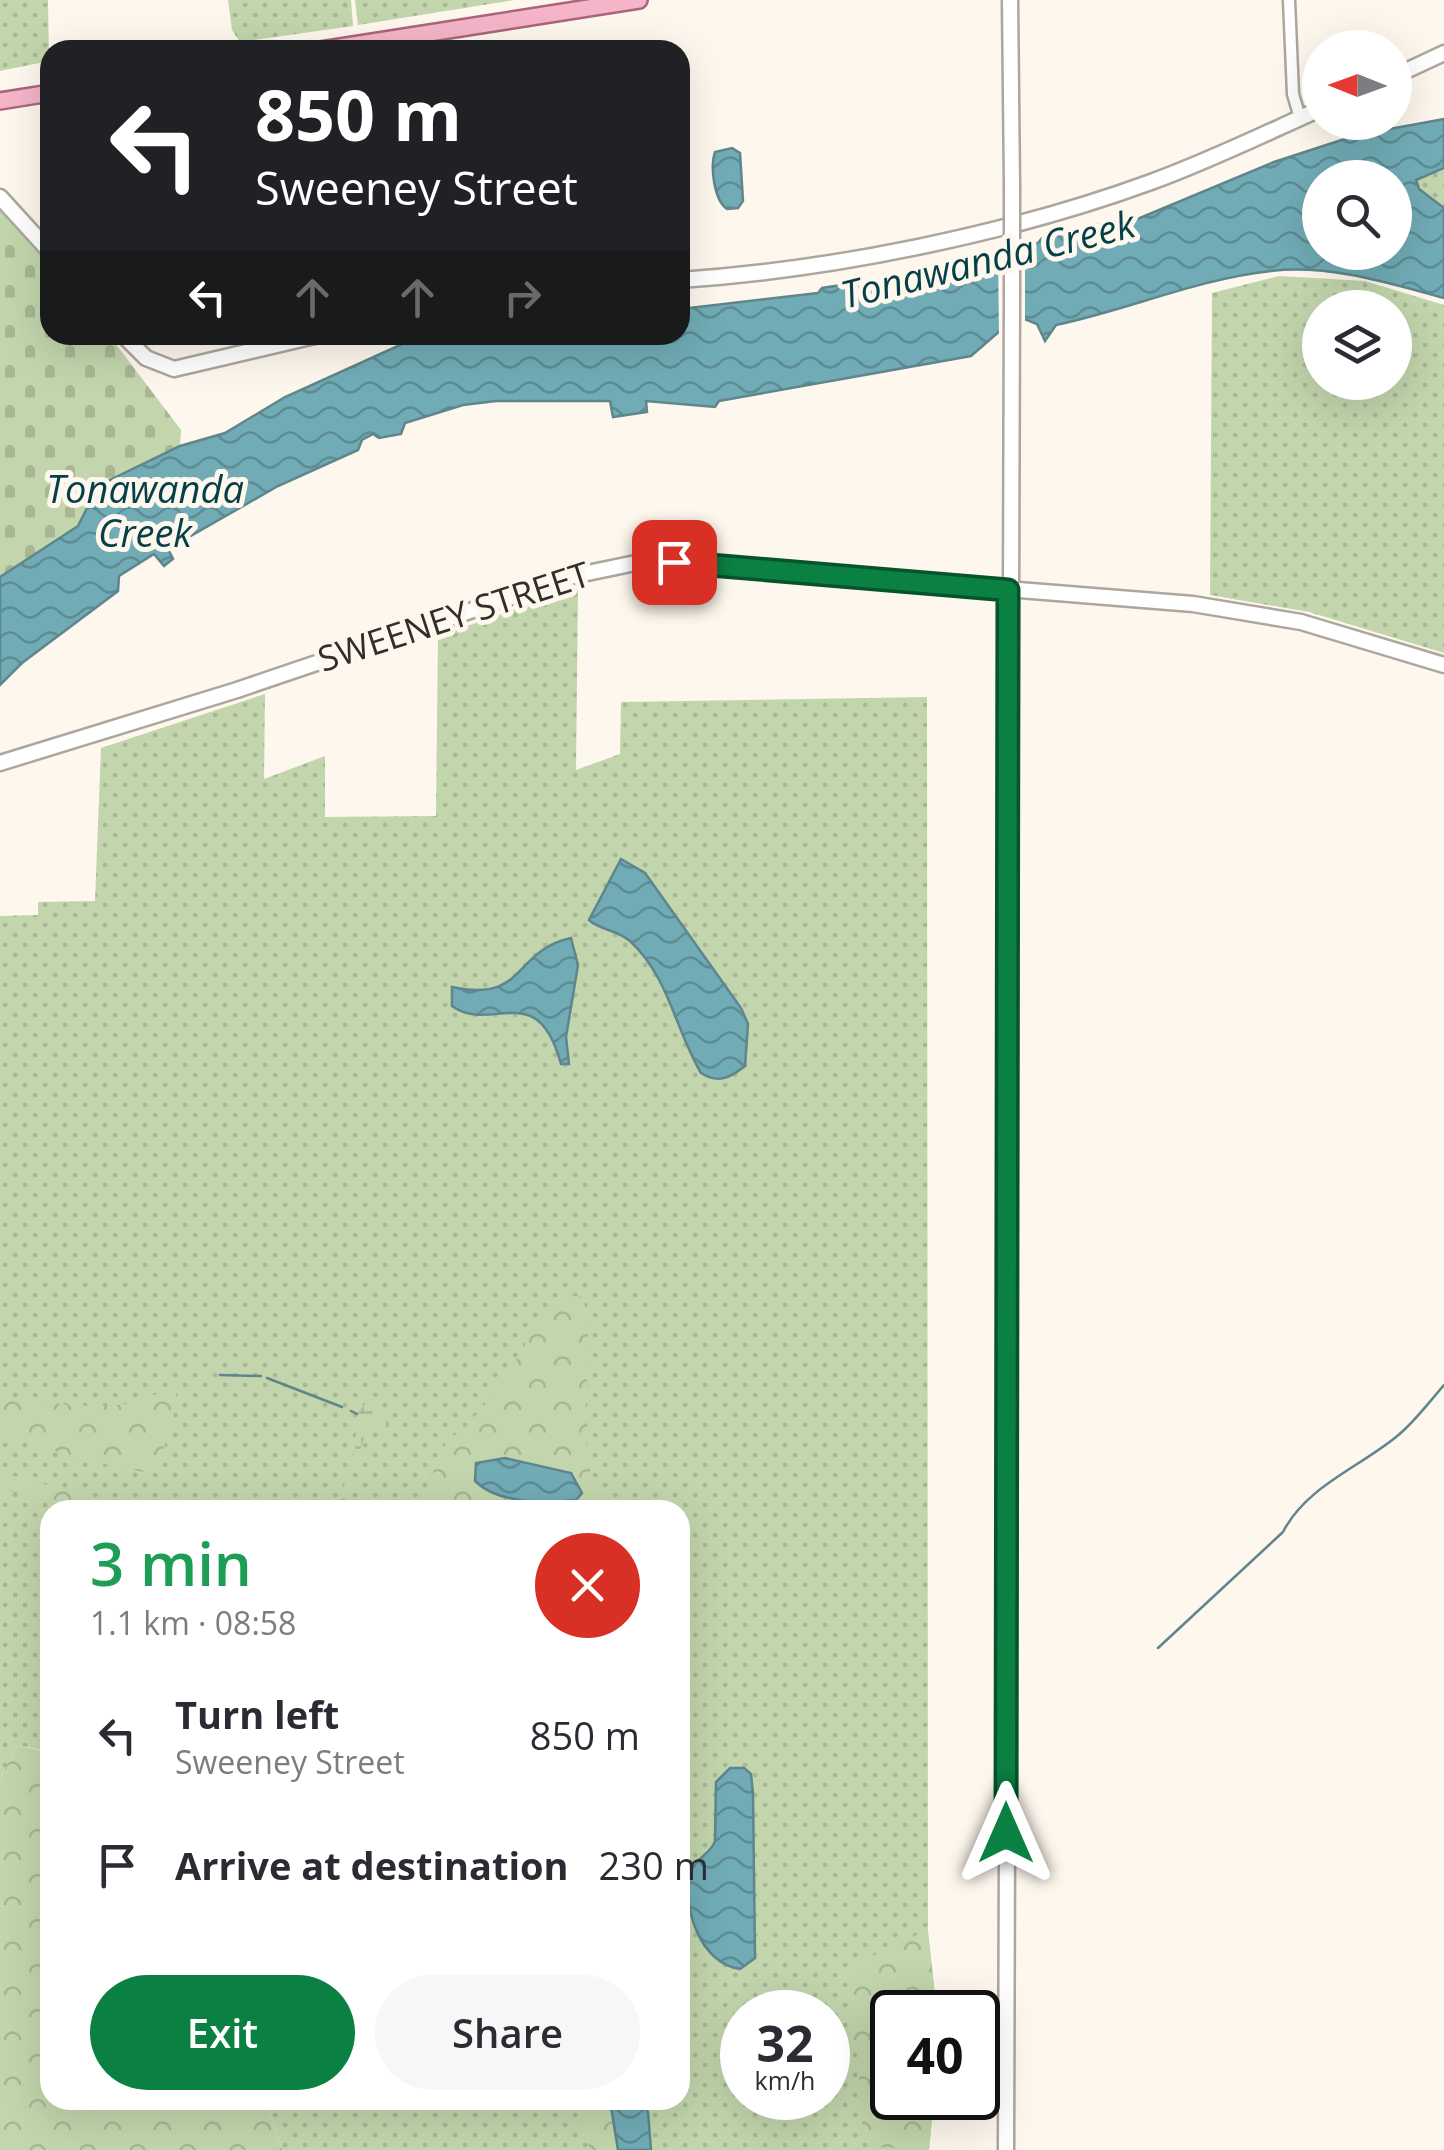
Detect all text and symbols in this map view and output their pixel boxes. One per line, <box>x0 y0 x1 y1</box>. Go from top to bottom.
north arrow <box>1302 30 1412 140</box>
map controls <box>1302 30 1412 400</box>
text: 850 m <box>255 66 462 162</box>
icon: left <box>90 80 220 210</box>
text: Sweeney Street <box>255 157 578 218</box>
button: search <box>1302 160 1412 270</box>
water label: Tonawanda Creek <box>835 196 1141 320</box>
icon: left <box>180 270 235 325</box>
icon: ahead <box>285 270 340 325</box>
icon: ahead <box>390 270 445 325</box>
icon: right <box>495 270 550 325</box>
button: layers <box>1302 290 1412 400</box>
water label: Tonawanda Creek <box>46 462 244 558</box>
pin <box>632 520 717 605</box>
icon: arrive <box>647 535 702 590</box>
street label: SWEENEY STREET <box>312 549 595 682</box>
text: 3 min <box>90 1522 252 1604</box>
button: close <box>535 1533 640 1638</box>
text: 1.1 km · 08:58 <box>90 1601 296 1644</box>
text: Turn left <box>175 1688 339 1740</box>
icon: left <box>90 1708 145 1763</box>
text: 850 m <box>530 1709 640 1761</box>
text: Sweeney Street <box>175 1740 405 1783</box>
position arrow <box>954 1781 1058 1885</box>
icon: arrive <box>90 1838 145 1893</box>
text: Arrive at destination <box>175 1839 569 1891</box>
text: 230 m <box>599 1839 709 1891</box>
button: Exit <box>90 1975 355 2090</box>
button: Share <box>375 1975 640 2090</box>
speed limit sign: 40 <box>870 1990 1000 2120</box>
text: 32 <box>756 2009 814 2077</box>
text: km/h <box>755 2063 815 2097</box>

